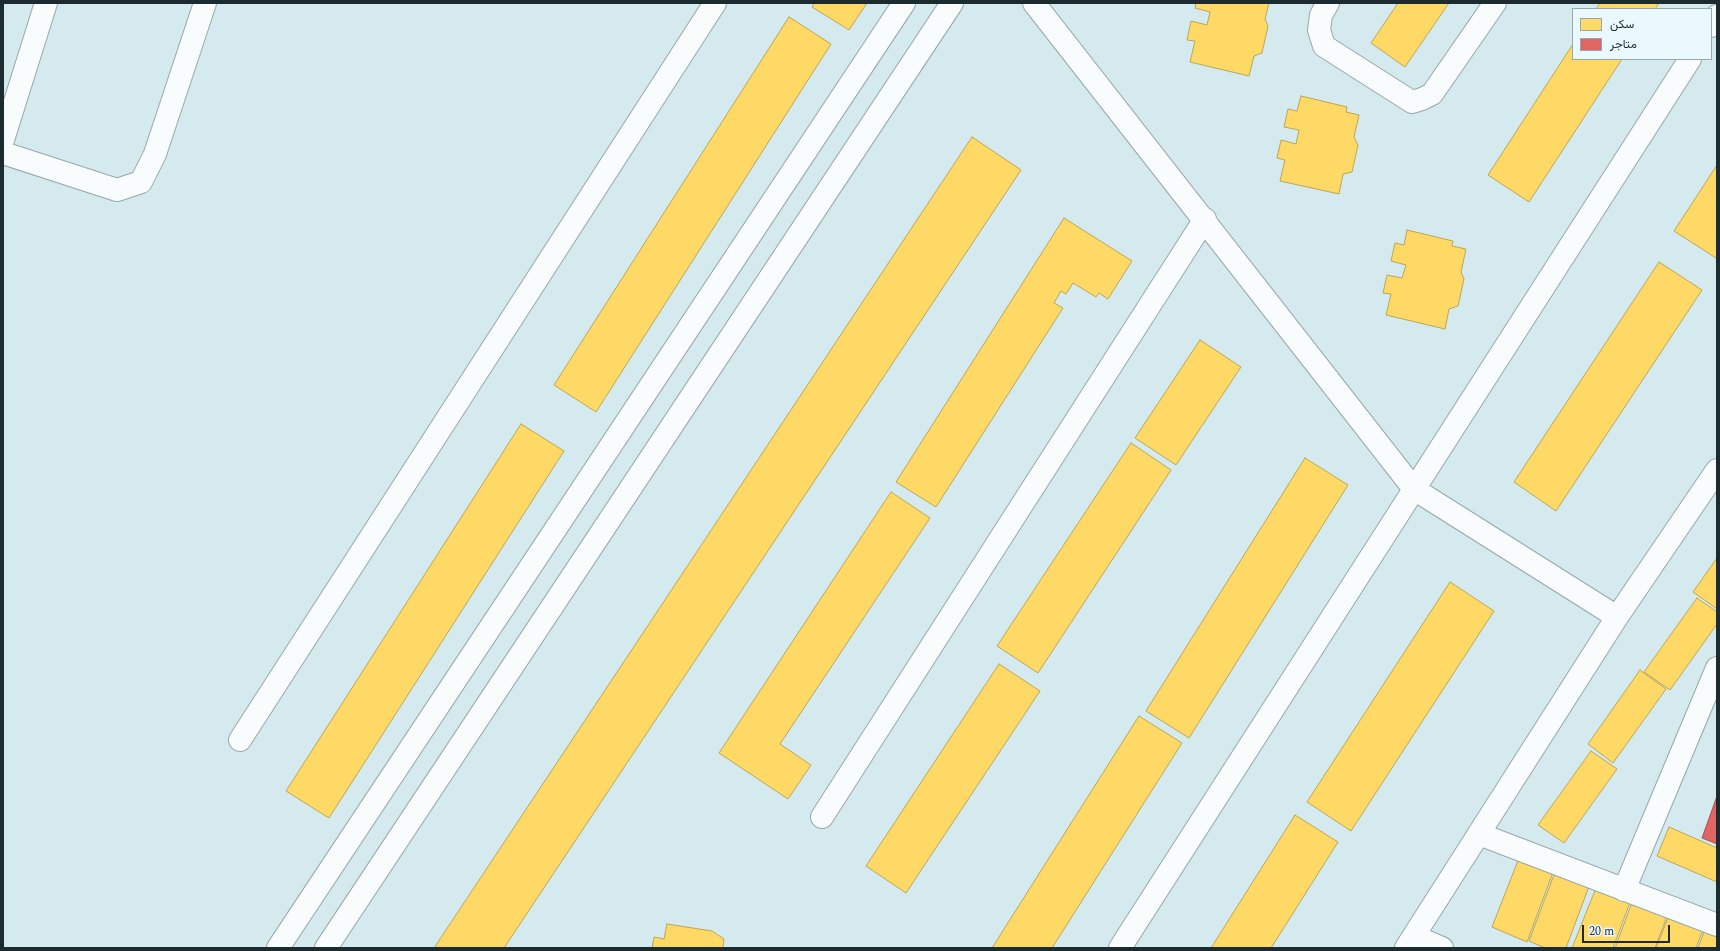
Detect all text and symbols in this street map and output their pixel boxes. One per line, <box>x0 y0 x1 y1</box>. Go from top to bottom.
legend <box>1572 8 1712 60</box>
text: سكن <box>1610 15 1634 34</box>
text: متاجر <box>1610 35 1637 54</box>
scale bar <box>1584 917 1672 943</box>
text: 20 m <box>1589 922 1614 941</box>

